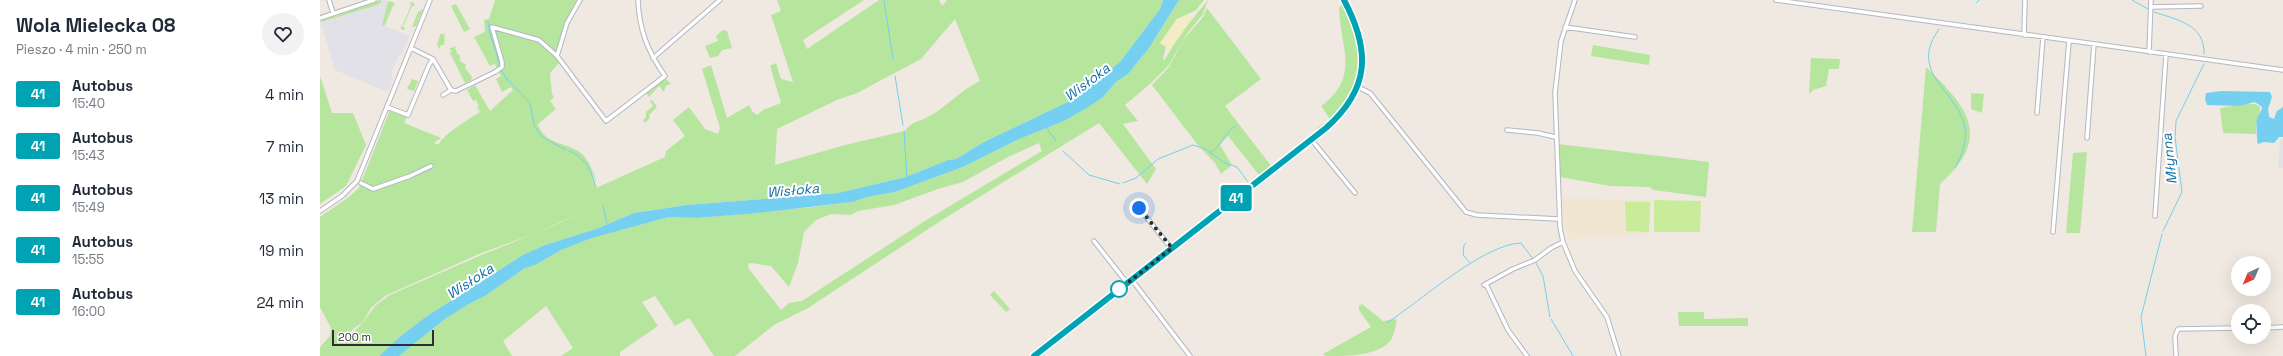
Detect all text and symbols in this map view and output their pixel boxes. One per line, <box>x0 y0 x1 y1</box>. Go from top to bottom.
text: Wola Mielecka 08 <box>16 13 175 38</box>
button: heart <box>262 13 304 55</box>
text: Pieszo · 4 min · 250 m <box>16 41 147 58</box>
water label: Wisłoka <box>1061 59 1114 105</box>
text: Autobus <box>72 76 133 95</box>
text: 41 <box>31 85 45 103</box>
text: 4 min <box>265 85 304 104</box>
text: 15:40 <box>72 95 105 112</box>
text: Autobus <box>72 128 133 147</box>
water label: Młynna <box>2157 132 2181 185</box>
text: 41 <box>31 137 45 155</box>
text: 7 min <box>266 137 304 156</box>
text: 15:43 <box>72 147 105 164</box>
water label: Wisłoka <box>766 179 821 201</box>
text: Autobus <box>72 180 133 199</box>
line badge: 41 <box>1218 185 1254 211</box>
text: 41 <box>31 189 45 207</box>
text: 13 min <box>259 189 304 208</box>
text: 41 <box>1229 189 1243 207</box>
your location <box>1129 198 1149 218</box>
text: 15:49 <box>72 199 105 216</box>
text: Autobus <box>72 232 133 251</box>
text: 41 <box>31 241 45 259</box>
text: 19 min <box>259 241 304 260</box>
text: 15:55 <box>72 251 104 268</box>
north arrow <box>2231 256 2271 296</box>
map controls <box>2231 256 2271 344</box>
water label: Wisłoka <box>443 259 498 303</box>
unlabelled marker <box>1110 280 1128 298</box>
text: Autobus <box>72 284 133 303</box>
text: 41 <box>31 293 45 311</box>
text: 24 min <box>256 293 304 312</box>
text: 16:00 <box>72 303 105 320</box>
button: locate <box>2231 304 2271 344</box>
scale bar <box>332 328 434 347</box>
text: 200 m <box>338 330 371 344</box>

